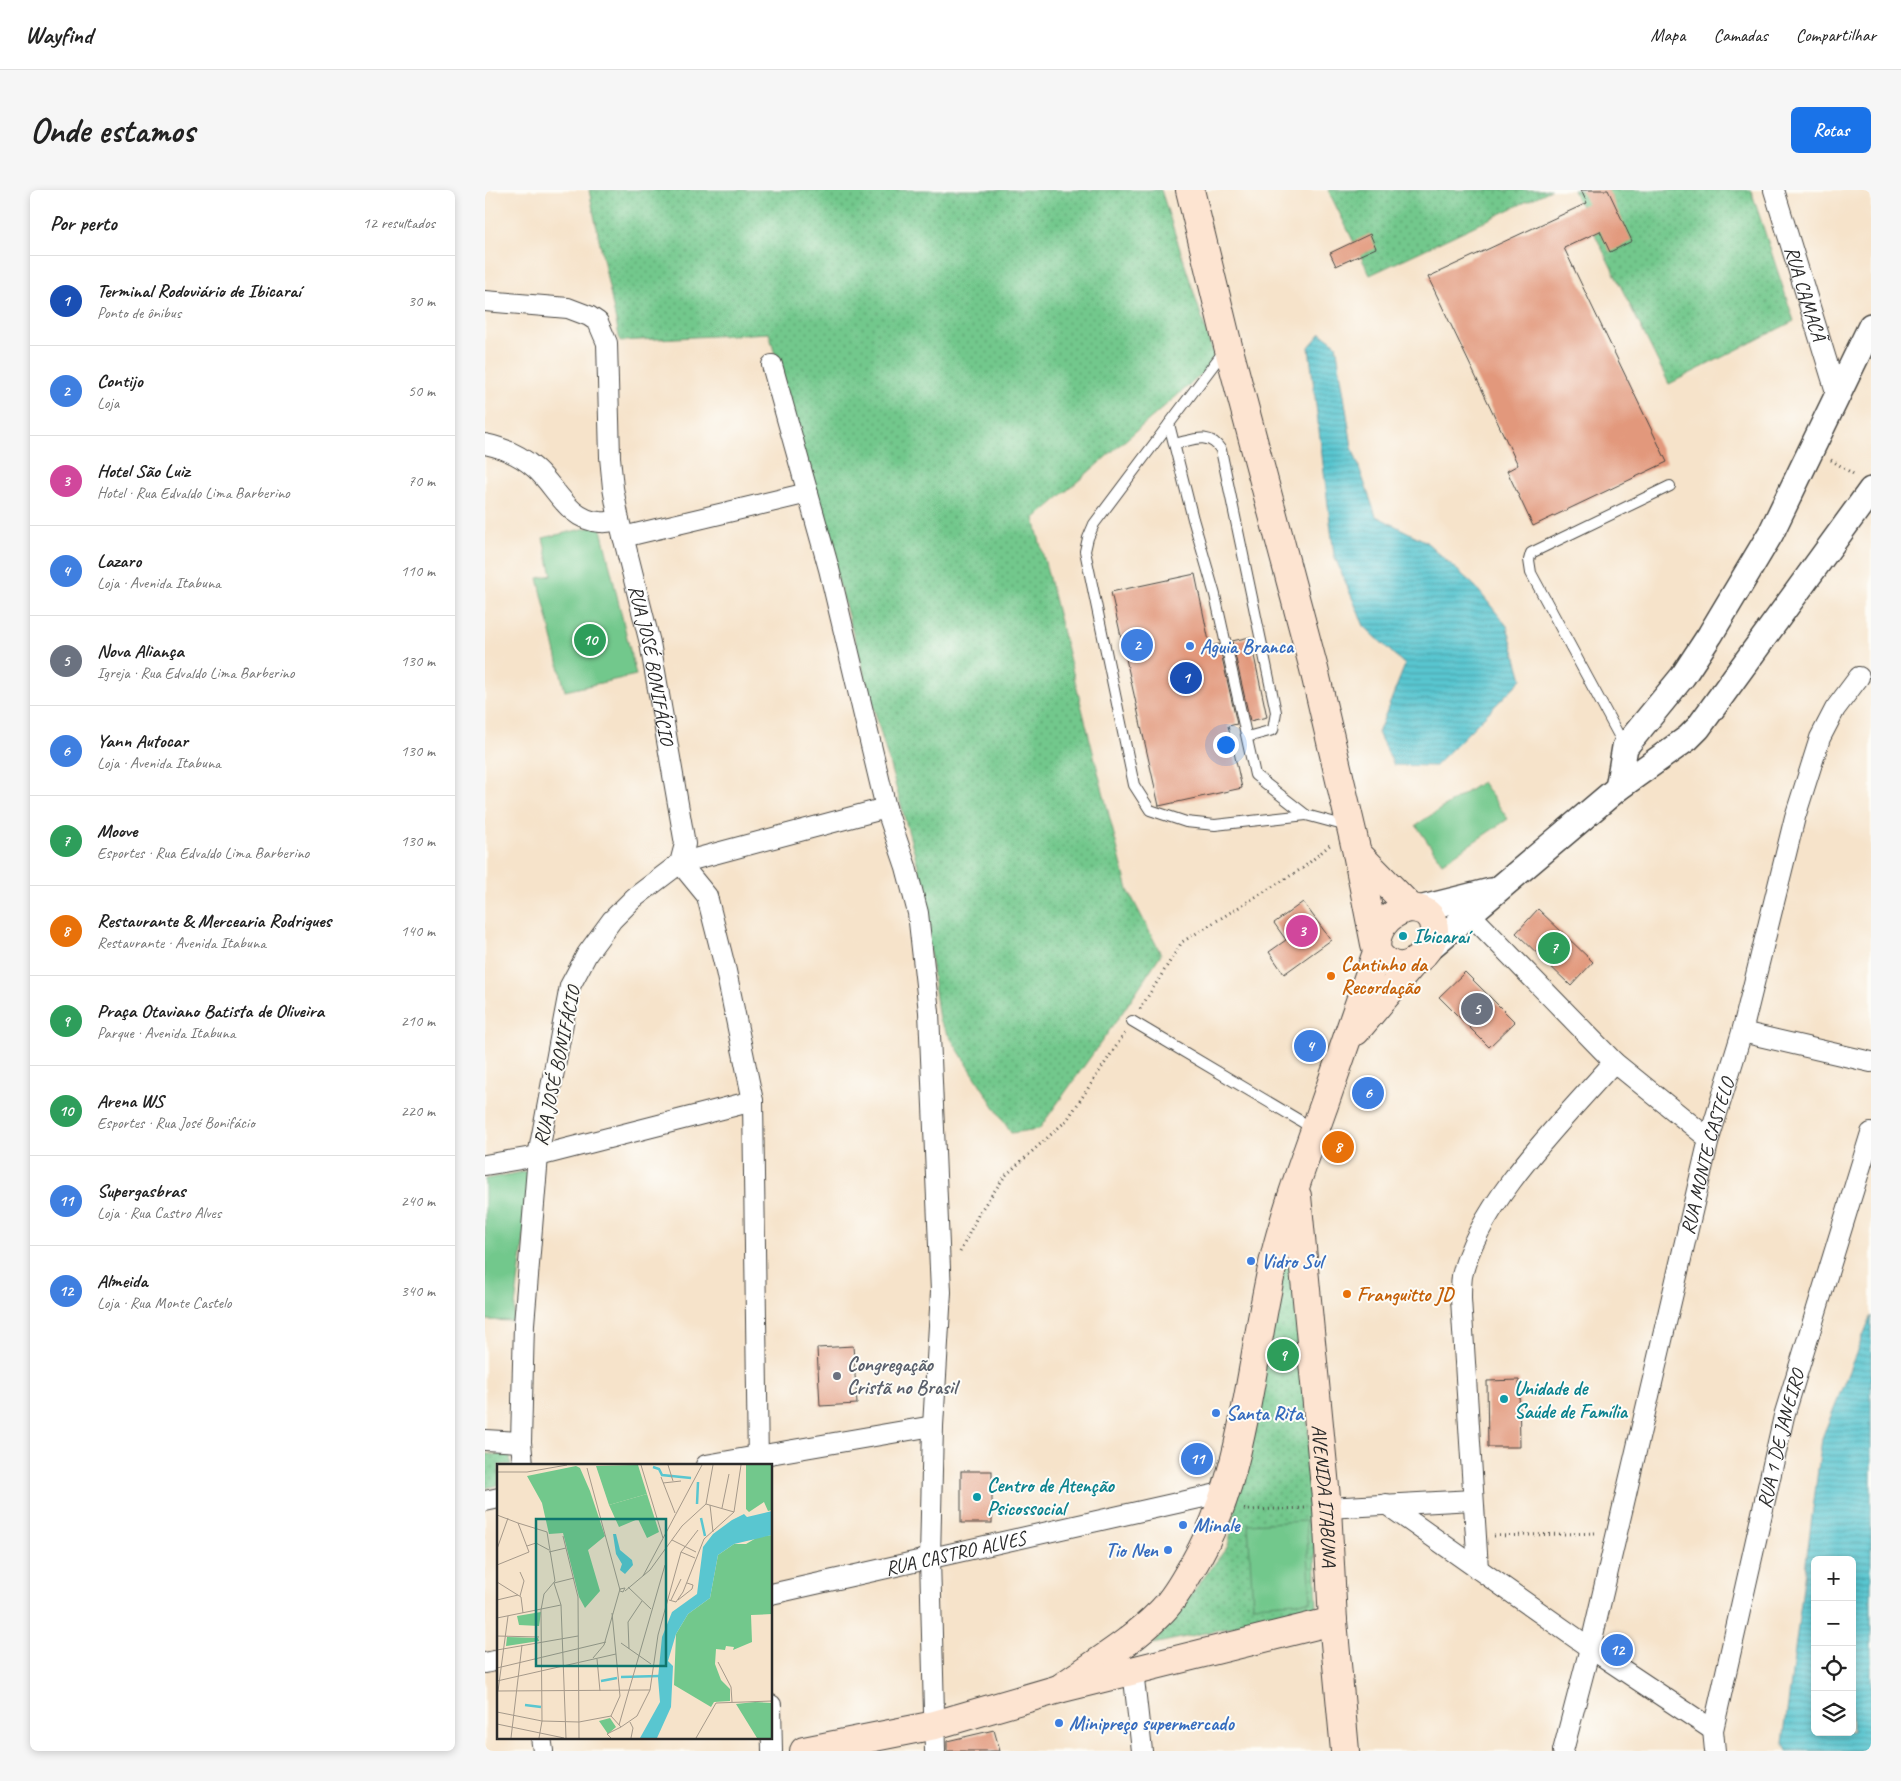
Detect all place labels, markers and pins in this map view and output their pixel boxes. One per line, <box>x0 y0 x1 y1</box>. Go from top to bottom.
pin: 10 <box>574 621 606 659</box>
pin: 2 <box>1121 626 1153 664</box>
place label: Aguia Branca <box>1200 634 1295 659</box>
marker: Aguia Branca <box>1184 640 1196 652</box>
pin: 1 <box>1170 659 1202 697</box>
pin: 3 <box>1286 912 1318 950</box>
place label: Ibicaraí <box>1413 924 1473 949</box>
pin: 7 <box>1538 929 1570 967</box>
marker: Ibicaraí <box>1397 930 1409 942</box>
place label: Cantinho da Recordação <box>1341 952 1429 1000</box>
marker: Cantinho da Recordação <box>1325 970 1337 982</box>
pin: 5 <box>1461 990 1493 1028</box>
pin: 4 <box>1294 1027 1326 1065</box>
pin: 6 <box>1352 1074 1384 1112</box>
pin: 8 <box>1322 1128 1354 1166</box>
place label: Vidro Sul <box>1261 1249 1326 1274</box>
marker: Vidro Sul <box>1245 1255 1257 1267</box>
place label: Franguitto JD <box>1357 1282 1456 1307</box>
marker: Franguitto JD <box>1341 1288 1353 1300</box>
pin: 9 <box>1267 1336 1299 1374</box>
place label: Congregação Cristã no Brasil <box>847 1352 961 1400</box>
marker: Congregação Cristã no Brasil <box>831 1370 843 1382</box>
place label: Unidade de Saúde de Família <box>1514 1376 1629 1424</box>
marker: Unidade de Saúde de Família <box>1498 1393 1510 1405</box>
place label: Santa Rita <box>1226 1401 1305 1426</box>
marker: Santa Rita <box>1210 1407 1222 1419</box>
pin: 11 <box>1181 1440 1213 1478</box>
place label: Centro de Atenção Psicossocial <box>987 1473 1115 1521</box>
marker: Centro de Atenção Psicossocial <box>971 1491 983 1503</box>
place label: Minale <box>1193 1513 1241 1538</box>
marker: Minale <box>1177 1519 1189 1531</box>
place label: Tio Nen <box>1105 1538 1159 1563</box>
marker: Tio Nen <box>1162 1544 1174 1556</box>
pin: 12 <box>1601 1631 1633 1669</box>
place label: Minipreço supermercado <box>1069 1711 1235 1736</box>
marker: Minipreço supermercado <box>1053 1717 1065 1729</box>

